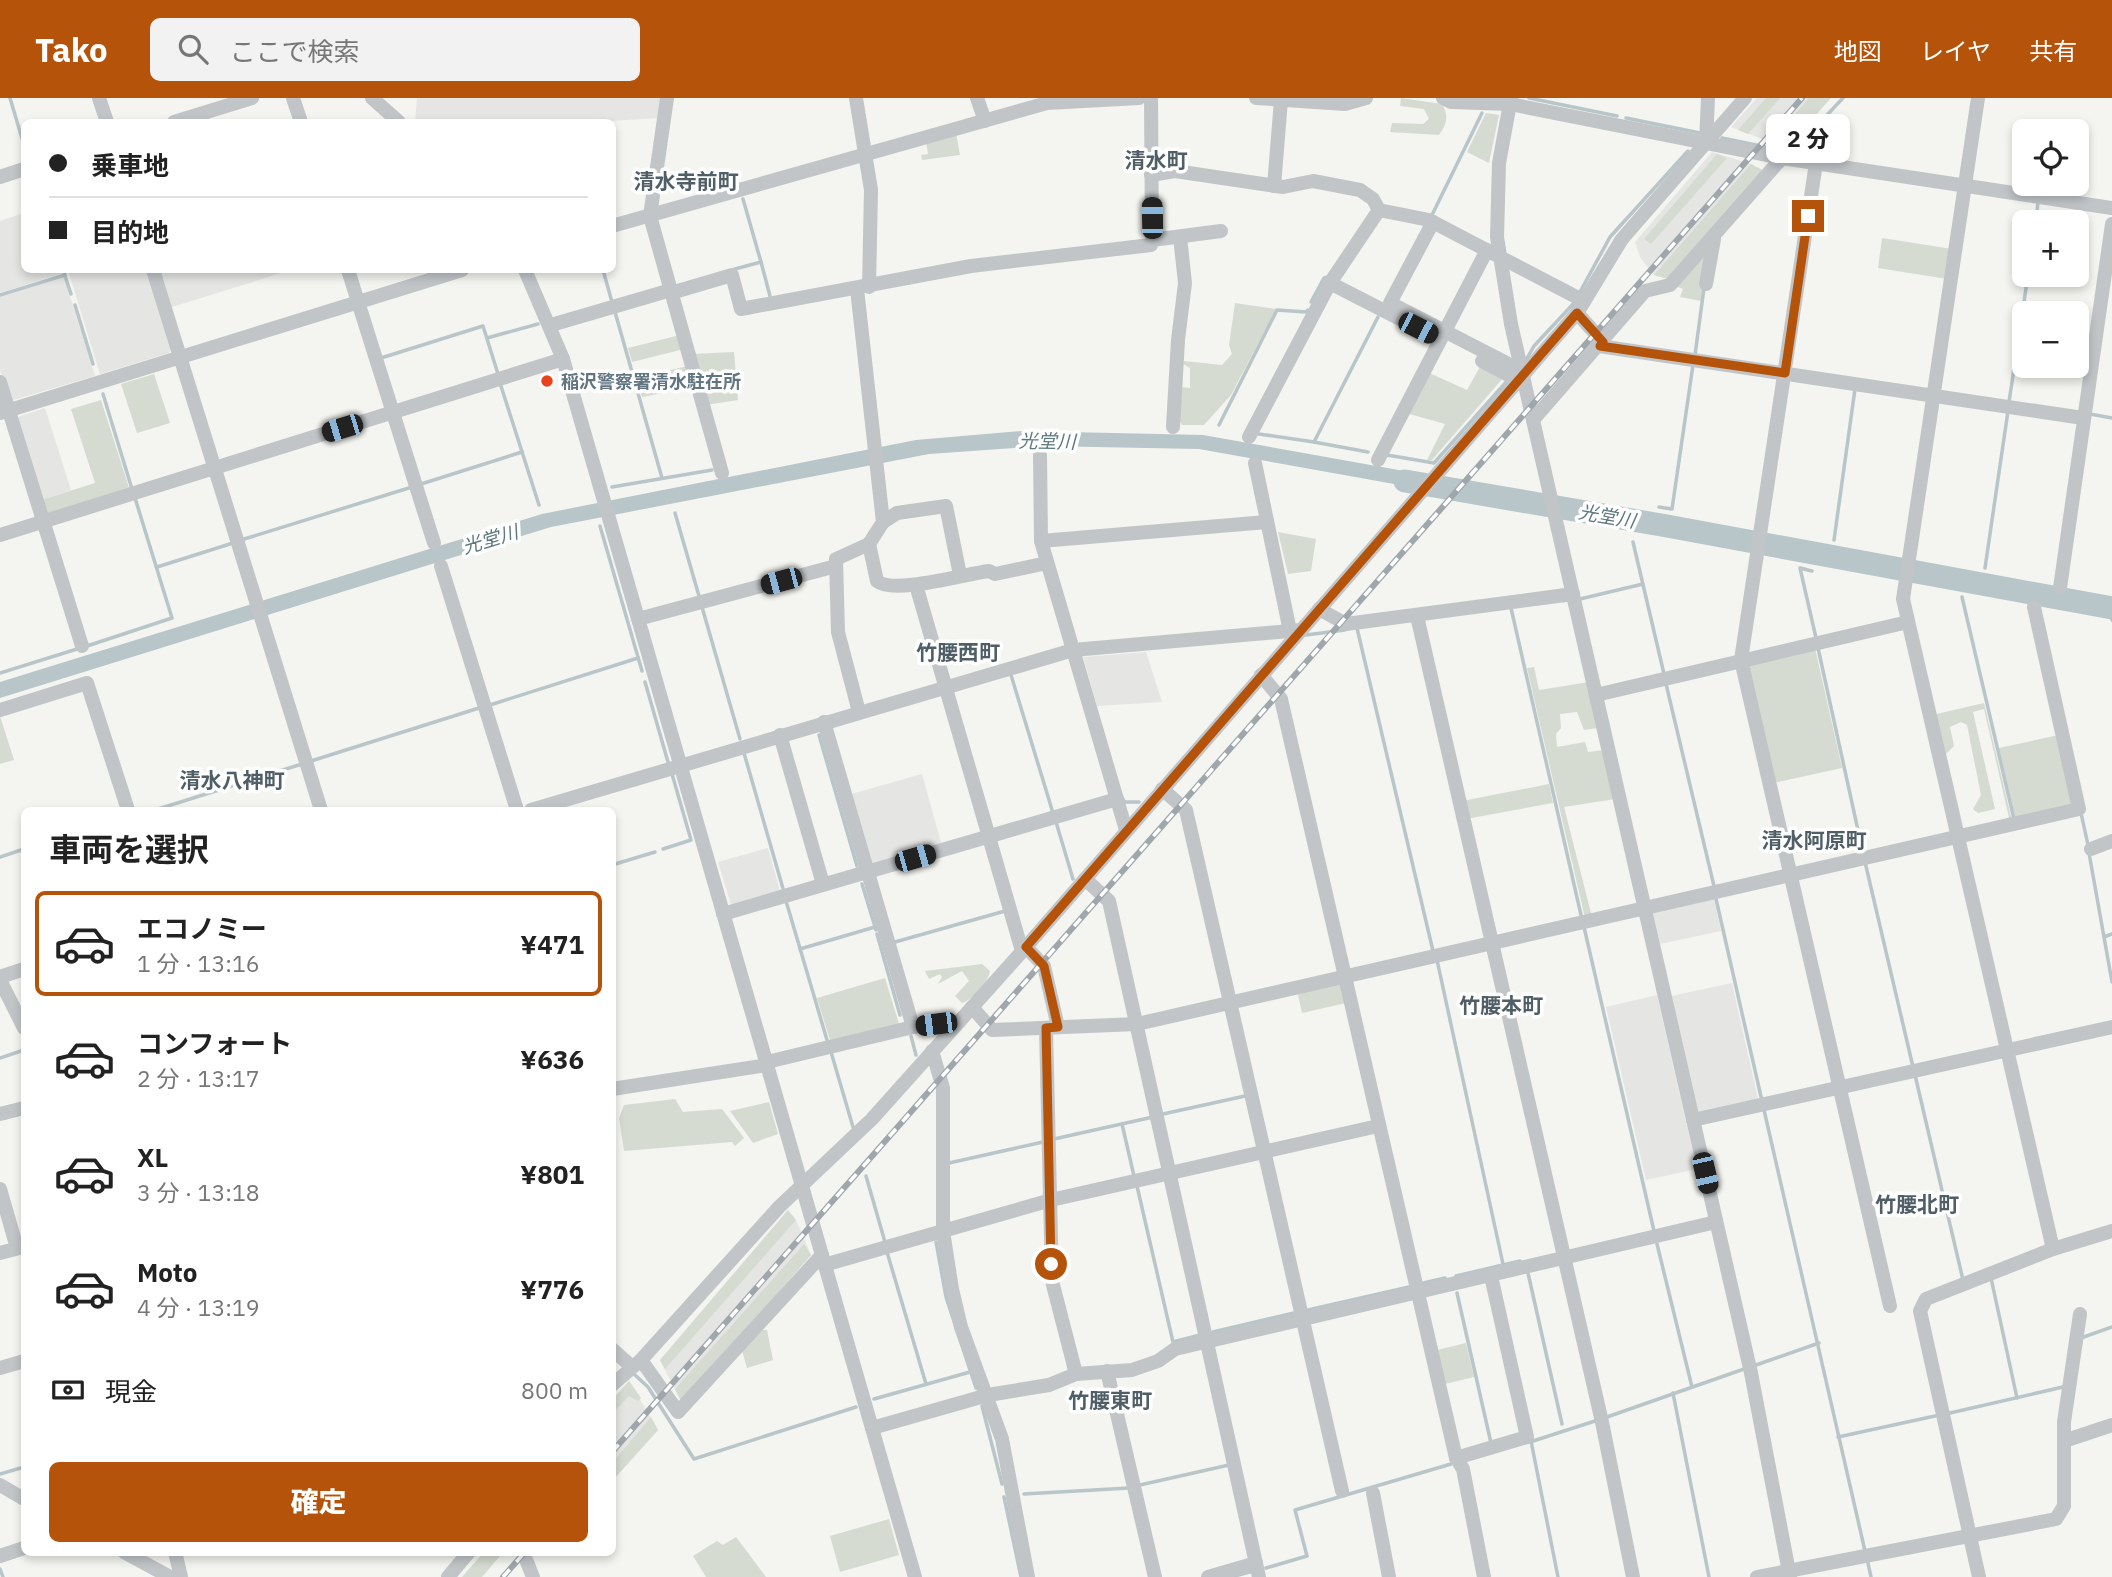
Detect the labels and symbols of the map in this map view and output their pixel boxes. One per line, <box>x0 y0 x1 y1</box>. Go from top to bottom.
callout: 2 分 <box>1766 115 1850 164</box>
district label: 清水町 <box>1125 146 1188 174</box>
district label: 清水寺前町 <box>634 167 739 195</box>
car <box>1142 197 1163 239</box>
route end <box>1792 200 1824 232</box>
car <box>1395 309 1442 347</box>
place label: 稲沢警察署清水駐在所 <box>561 370 741 393</box>
marker: 稲沢警察署清水駐在所 <box>539 373 555 389</box>
car <box>319 412 366 444</box>
water label: 光堂川 <box>1018 429 1078 454</box>
water label: 光堂川 <box>1577 499 1639 533</box>
water label: 光堂川 <box>459 519 523 559</box>
car <box>758 565 805 597</box>
district label: 竹腰西町 <box>916 638 1000 666</box>
district label: 清水八神町 <box>180 766 285 794</box>
district label: 清水阿原町 <box>1762 826 1867 854</box>
car <box>892 842 939 874</box>
district label: 竹腰本町 <box>1459 991 1543 1019</box>
car <box>914 1011 959 1037</box>
car <box>1691 1150 1720 1196</box>
district label: 竹腰北町 <box>1875 1190 1959 1218</box>
route start <box>1035 1248 1067 1280</box>
district label: 竹腰東町 <box>1068 1386 1152 1414</box>

